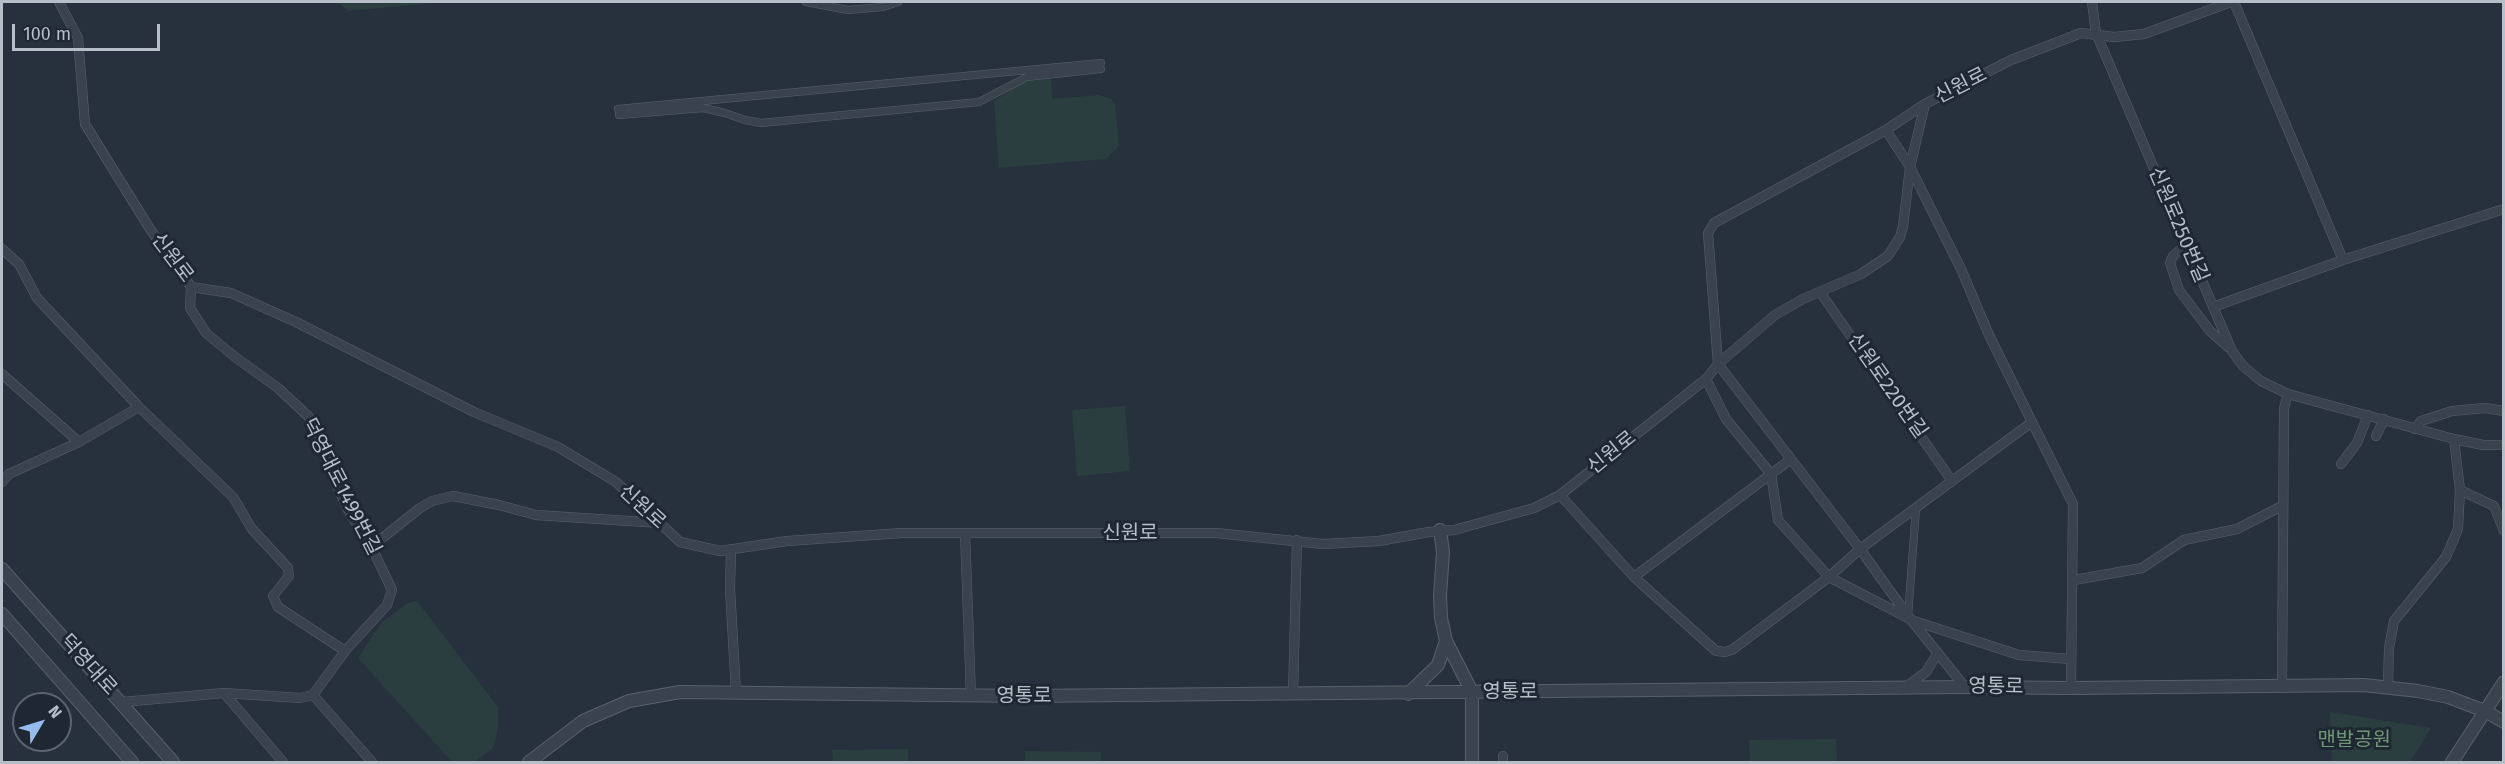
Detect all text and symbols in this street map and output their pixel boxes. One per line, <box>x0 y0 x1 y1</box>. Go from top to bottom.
scale bar <box>15 12 164 50</box>
text: 100 m <box>23 23 71 45</box>
street label: 신원로 <box>1931 63 1991 109</box>
street label: 신원로250번길 <box>2143 164 2213 286</box>
street label: 신원로 <box>146 229 198 287</box>
street label: 신원로220번길 <box>1842 329 1932 443</box>
street label: 덕영대로1499번길 <box>296 415 386 559</box>
street label: 신원로 <box>1583 426 1641 480</box>
street label: 신원로 <box>614 479 670 535</box>
street label: 신원로 <box>1102 521 1158 545</box>
street label: 덕영대로 <box>54 630 122 700</box>
street label: 영통로 <box>1968 675 2024 699</box>
street label: 영통로 <box>1482 680 1538 704</box>
street label: 영통로 <box>996 684 1052 708</box>
north arrow <box>12 692 72 752</box>
text: N <box>44 702 66 722</box>
park label: 맨발공원 <box>2317 728 2391 752</box>

